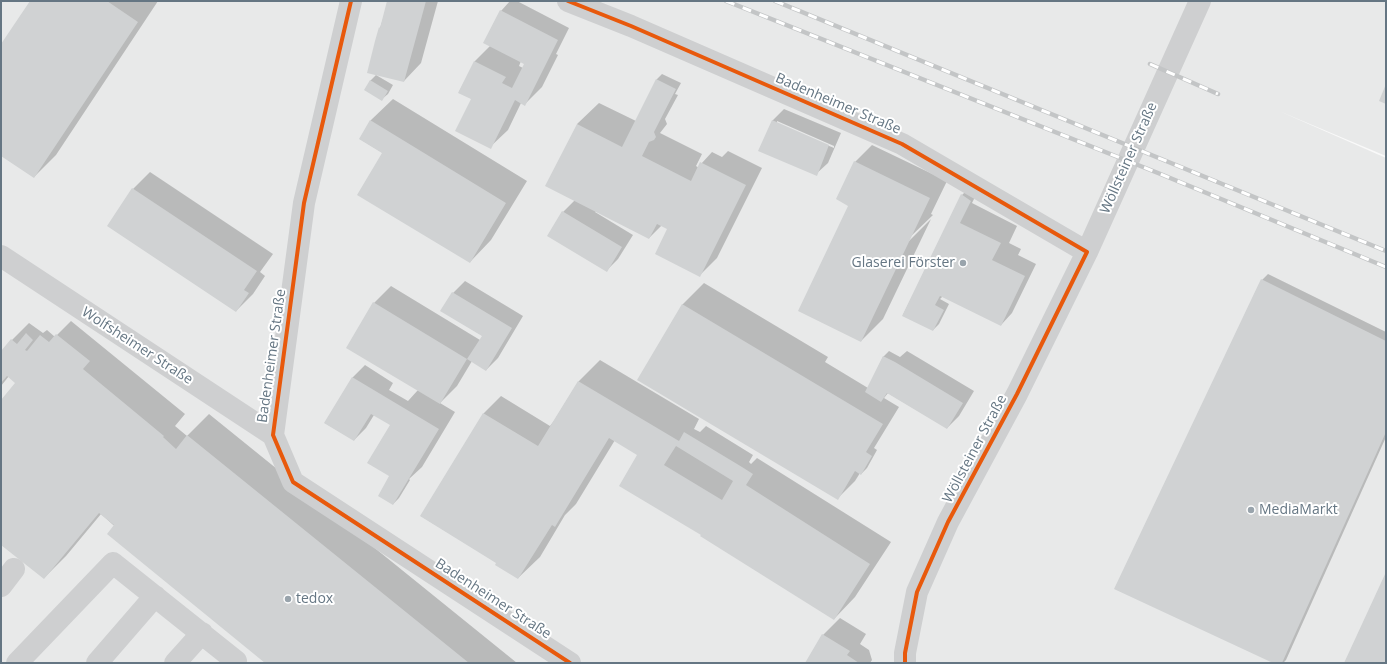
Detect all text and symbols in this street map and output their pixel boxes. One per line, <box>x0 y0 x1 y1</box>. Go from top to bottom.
street label: Badenheimer Straße <box>773 70 903 138</box>
street label: Wöllsteiner Straße <box>1097 100 1161 216</box>
place label: Glaserei Förster <box>852 255 955 271</box>
marker: Glaserei Förster <box>958 258 968 268</box>
street label: Badenheimer Straße <box>254 288 290 424</box>
street label: Wolfsheimer Straße <box>78 304 196 388</box>
street label: Wöllsteiner Straße <box>939 392 1011 506</box>
place label: MediaMarkt <box>1259 502 1338 518</box>
marker: MediaMarkt <box>1246 505 1256 515</box>
street label: Badenheimer Straße <box>432 555 554 643</box>
place label: tedox <box>296 591 333 607</box>
marker: tedox <box>283 594 293 604</box>

